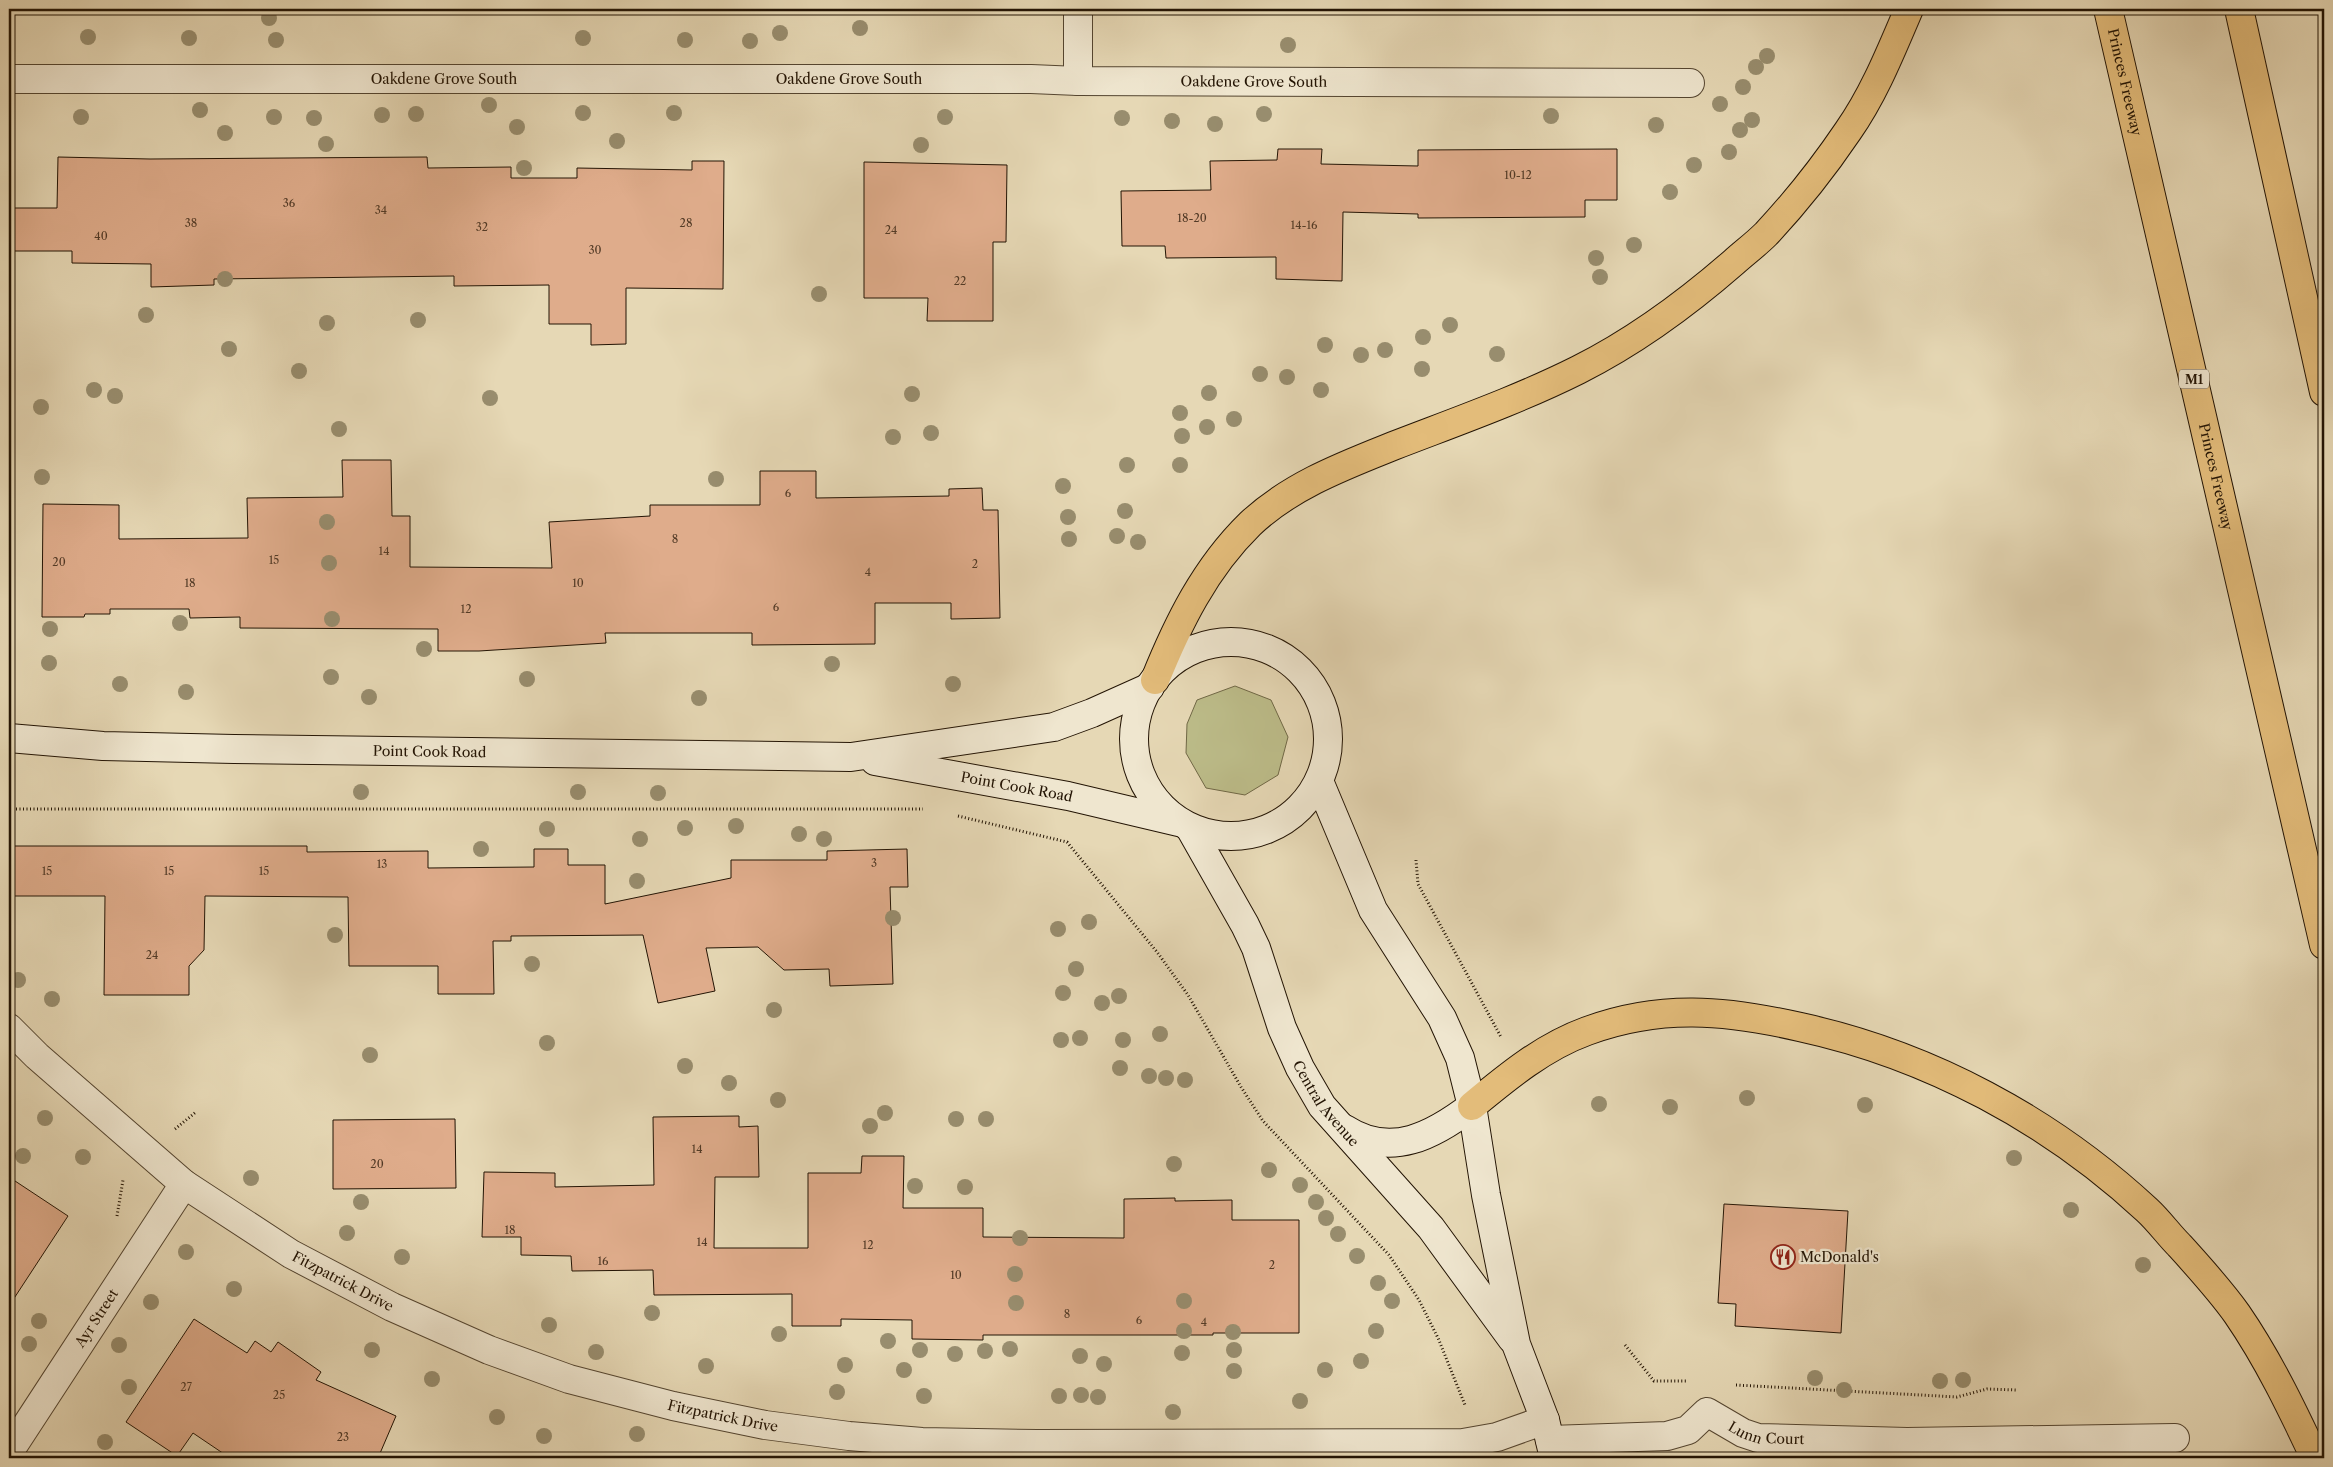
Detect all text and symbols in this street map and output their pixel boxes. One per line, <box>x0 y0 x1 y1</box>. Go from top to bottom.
street label: Princes Freeway <box>2104 27 2146 138</box>
street label: Oakdene Grove South <box>371 70 518 88</box>
street label: Oakdene Grove South <box>776 70 923 88</box>
street label: Oakdene Grove South <box>1181 72 1328 91</box>
house number: 10-12 <box>1504 168 1532 182</box>
house number: 36 <box>283 196 296 210</box>
house number: 34 <box>375 203 387 217</box>
house number: 18-20 <box>1177 211 1207 225</box>
house number: 38 <box>185 216 197 230</box>
house number: 28 <box>680 216 692 230</box>
house number: 14-16 <box>1291 218 1318 232</box>
house number: 32 <box>476 220 488 234</box>
house number: 24 <box>885 223 897 237</box>
house number: 40 <box>94 229 108 243</box>
house number: 30 <box>588 243 602 257</box>
house number: 22 <box>954 274 966 288</box>
road number: M1 <box>2179 369 2209 388</box>
street label: Princes Freeway <box>2195 421 2237 532</box>
house number: 6 <box>785 486 792 500</box>
house number: 8 <box>672 532 678 546</box>
house number: 14 <box>379 544 389 558</box>
house number: 15 <box>269 553 279 567</box>
house number: 20 <box>52 555 66 569</box>
house number: 2 <box>972 557 978 571</box>
house number: 4 <box>865 565 871 579</box>
house number: 18 <box>184 576 196 590</box>
house number: 10 <box>572 576 584 590</box>
house number: 6 <box>773 600 780 614</box>
house number: 12 <box>461 602 471 616</box>
street label: Point Cook Road <box>373 742 487 761</box>
street label: Point Cook Road <box>959 768 1075 806</box>
house number: 3 <box>871 856 877 870</box>
house number: 13 <box>377 857 387 871</box>
house number: 15 <box>42 864 52 878</box>
house number: 15 <box>164 864 174 878</box>
house number: 15 <box>259 864 269 878</box>
house number: 24 <box>146 948 158 962</box>
street label: Central Avenue <box>1289 1058 1363 1150</box>
house number: 14 <box>692 1142 702 1156</box>
house number: 20 <box>370 1157 384 1171</box>
house number: 18 <box>504 1223 516 1237</box>
house number: 14 <box>697 1235 707 1249</box>
house number: 12 <box>863 1238 873 1252</box>
restaurant icon: McDonald's <box>1770 1244 1796 1270</box>
street label: Fitzpatrick Drive <box>289 1247 397 1315</box>
place label: McDonald's <box>1800 1248 1879 1266</box>
house number: 16 <box>597 1254 609 1268</box>
house number: 2 <box>1269 1258 1275 1272</box>
house number: 10 <box>950 1268 962 1282</box>
street label: Ayr Street <box>70 1285 122 1352</box>
house number: 8 <box>1064 1307 1070 1321</box>
house number: 6 <box>1136 1313 1143 1327</box>
house number: 4 <box>1201 1315 1207 1329</box>
house number: 27 <box>180 1380 192 1394</box>
house number: 25 <box>273 1388 285 1402</box>
street label: Fitzpatrick Drive <box>666 1396 779 1436</box>
street label: Lunn Court <box>1725 1417 1805 1448</box>
house number: 23 <box>337 1430 349 1444</box>

